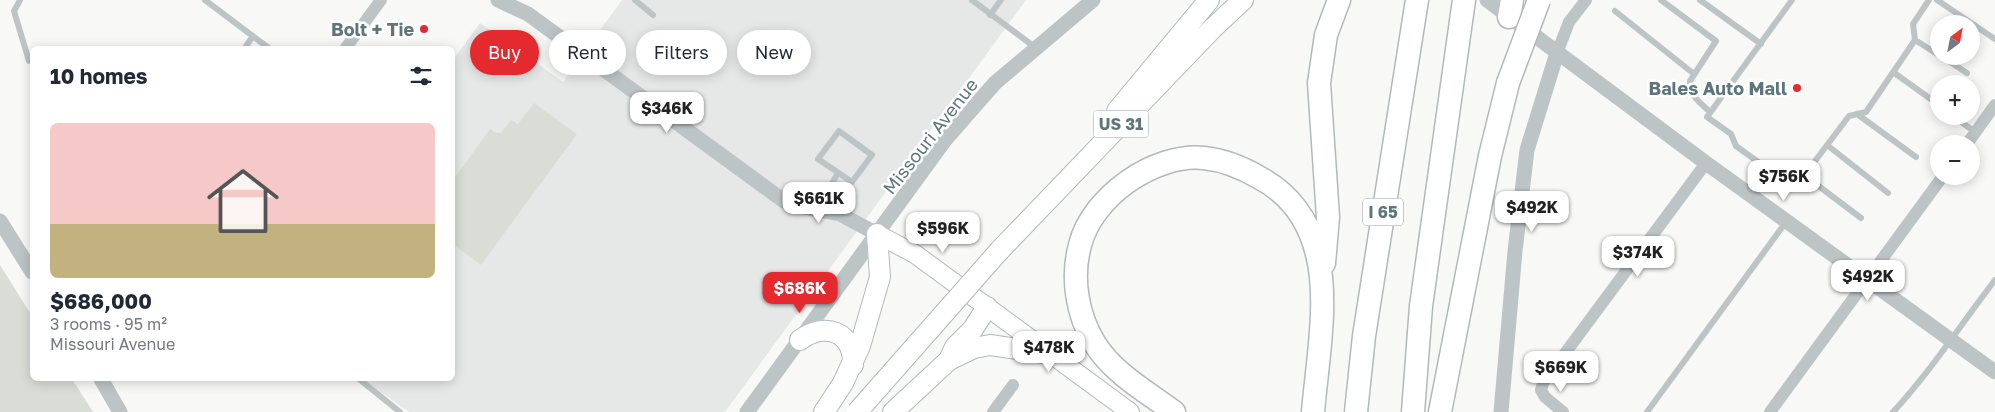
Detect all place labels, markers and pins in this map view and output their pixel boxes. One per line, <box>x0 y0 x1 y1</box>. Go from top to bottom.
place label: Bolt + Tie <box>331 18 414 40</box>
marker: Bolt + Tie <box>418 23 430 35</box>
place label: Bales Auto Mall <box>1648 77 1787 99</box>
marker: Bales Auto Mall <box>1791 82 1803 94</box>
pin: $346K <box>632 92 702 134</box>
pin: $756K <box>1749 160 1819 202</box>
pin: $661K <box>784 182 854 224</box>
pin: $492K <box>1497 190 1567 233</box>
pin: $596K <box>908 212 978 254</box>
pin: $374K <box>1603 236 1673 278</box>
pin: $492K <box>1833 260 1903 302</box>
pin: $686K <box>765 272 835 314</box>
pin: $478K <box>1014 330 1084 373</box>
pin: $669K <box>1526 350 1596 393</box>

